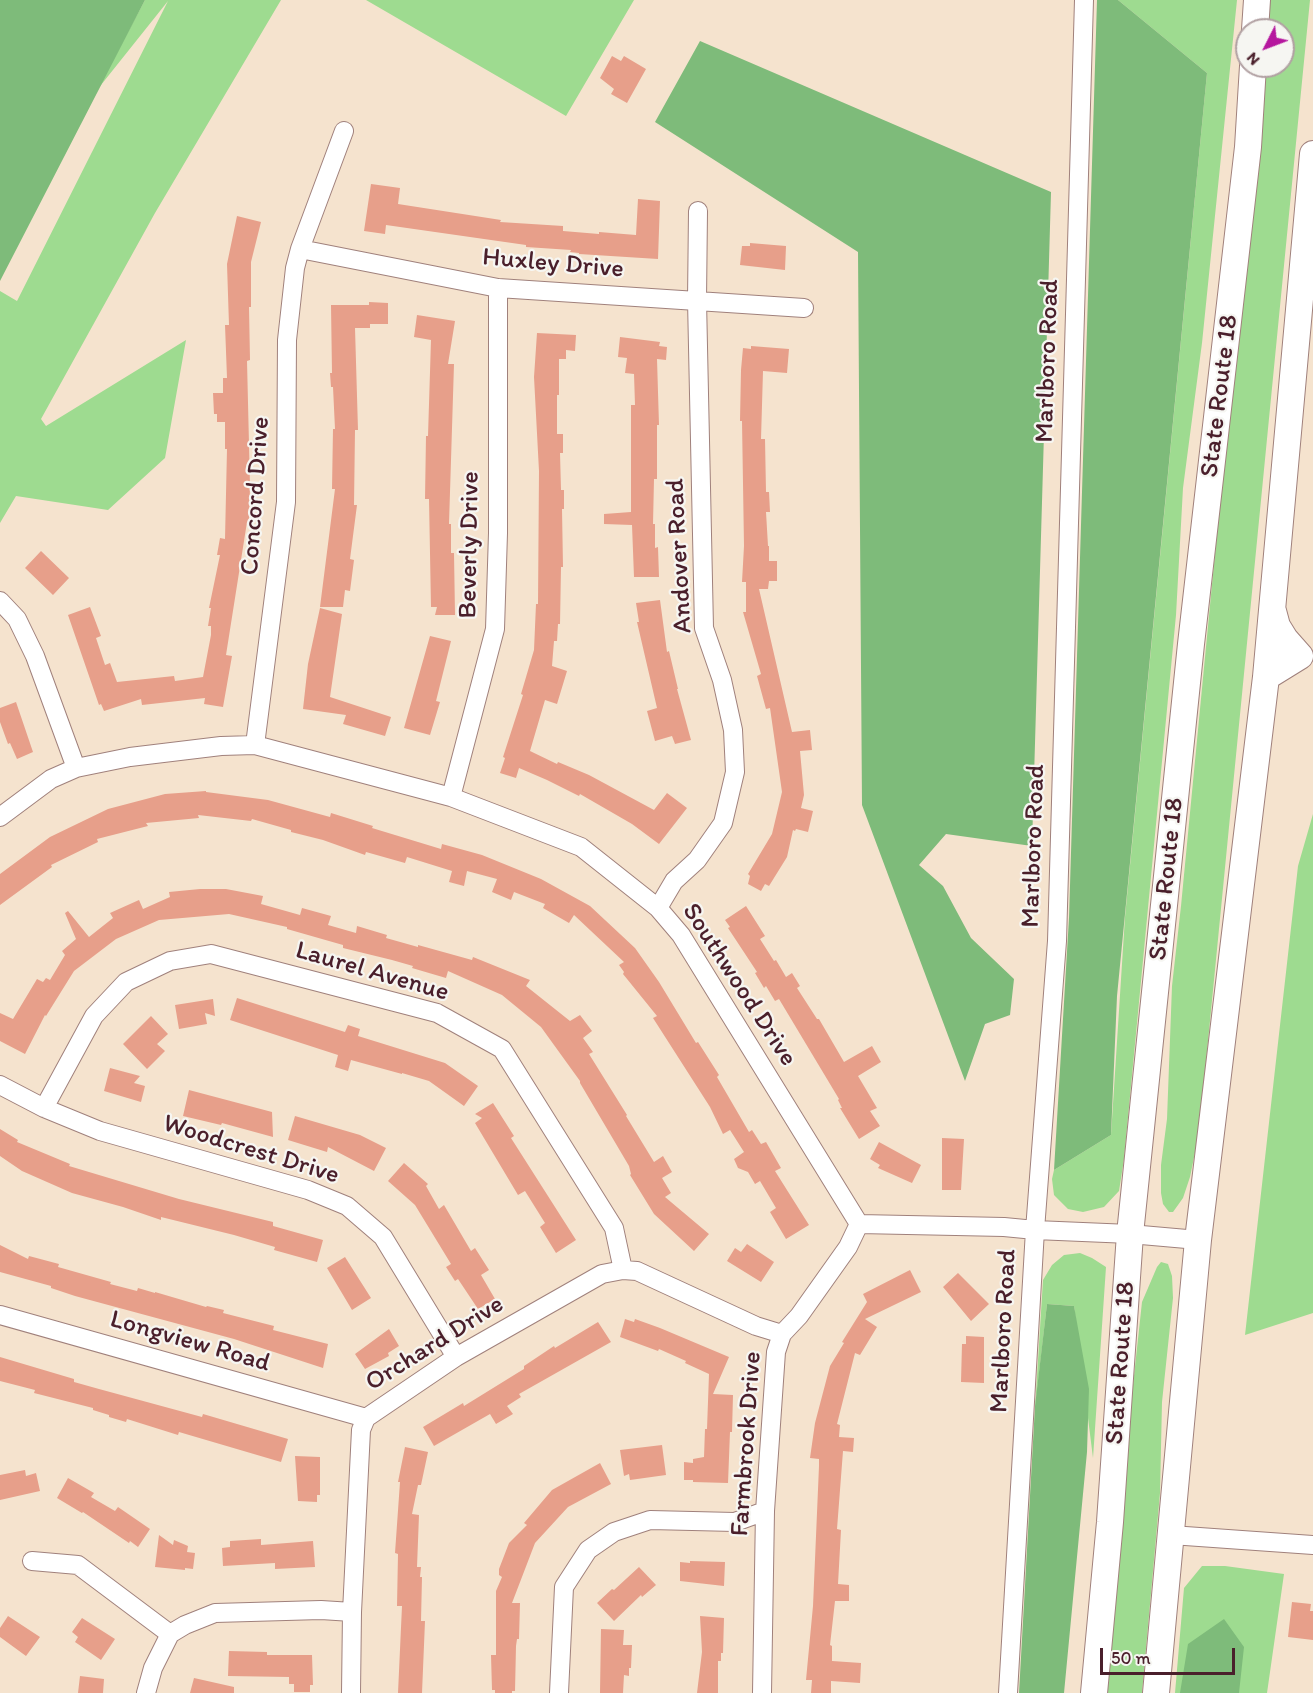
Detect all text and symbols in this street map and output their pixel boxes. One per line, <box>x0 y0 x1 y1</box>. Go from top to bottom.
north arrow <box>1235 18 1295 78</box>
text: N <box>1242 49 1263 69</box>
street label: Huxley Drive <box>481 242 625 286</box>
street label: Marlboro Road <box>1030 279 1066 443</box>
street label: State Route 18 <box>1195 313 1245 479</box>
street label: Concord Drive <box>235 416 277 576</box>
street label: Beverly Drive <box>453 471 487 619</box>
street label: Andover Road <box>660 478 700 634</box>
street label: Marlboro Road <box>1016 764 1052 928</box>
street label: State Route 18 <box>1143 796 1191 962</box>
street label: Southwood Drive <box>675 898 803 1072</box>
street label: Laurel Avenue <box>292 935 452 1009</box>
street label: Woodcrest Drive <box>159 1108 343 1192</box>
street label: Marlboro Road <box>984 1248 1024 1414</box>
street label: State Route 18 <box>1100 1280 1142 1446</box>
street label: Orchard Drive <box>360 1289 510 1399</box>
street label: Longview Road <box>106 1304 274 1380</box>
street label: Farmbrook Drive <box>725 1350 769 1538</box>
scale bar <box>1103 1636 1238 1674</box>
text: 50 m <box>1111 1647 1151 1669</box>

